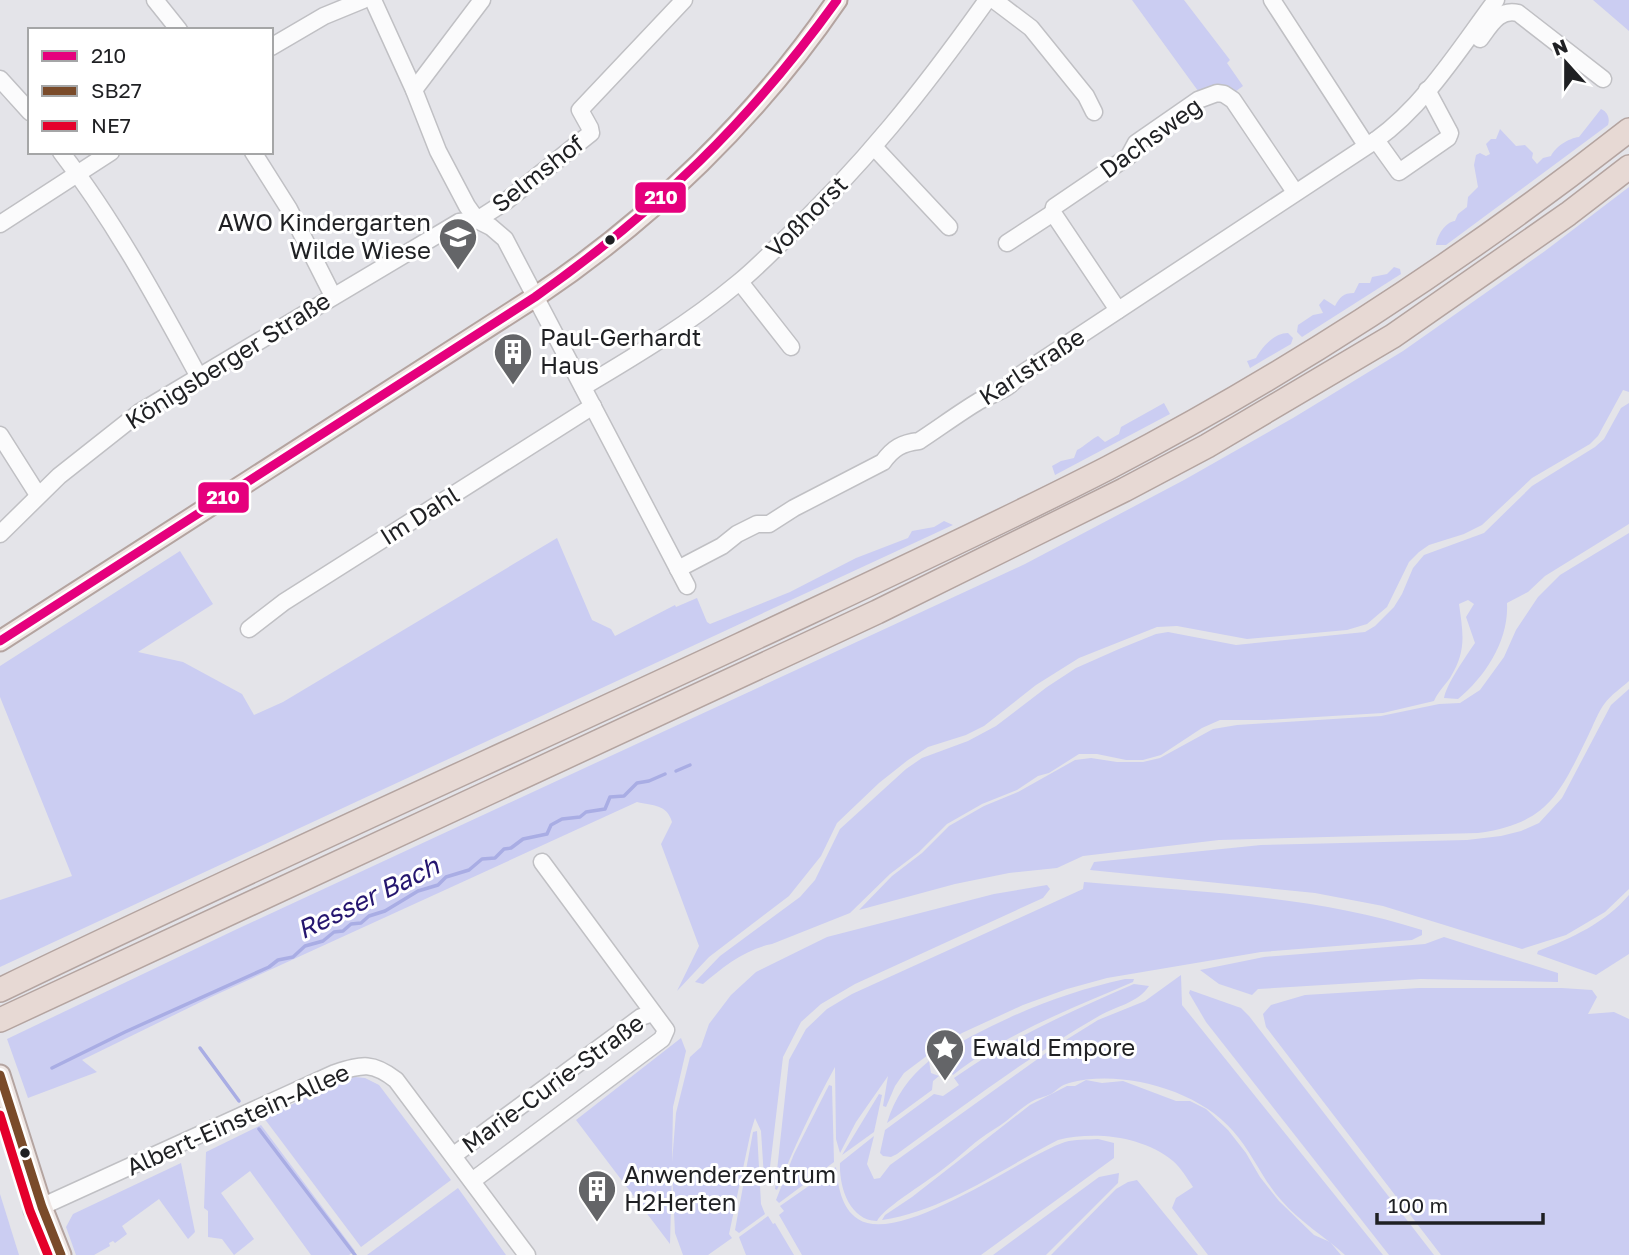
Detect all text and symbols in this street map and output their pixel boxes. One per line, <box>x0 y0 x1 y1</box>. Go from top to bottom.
legend <box>28 28 273 154</box>
north arrow <box>1531 28 1601 98</box>
text: N <box>1549 33 1571 60</box>
text: 210 <box>91 42 126 68</box>
text: SB27 <box>91 77 142 103</box>
street label: Dachsweg <box>1094 90 1207 183</box>
text: NE7 <box>91 112 131 138</box>
street label: Selmshof <box>485 128 589 218</box>
street label: Voßhorst <box>759 169 853 263</box>
line badge: 210 <box>634 181 687 214</box>
text: 210 <box>644 185 678 208</box>
place label: AWO Kindergarten Wilde Wiese <box>218 207 431 264</box>
school or university icon: AWO Kindergarten Wilde Wiese <box>437 216 479 271</box>
unlabelled marker <box>603 233 617 247</box>
street label: Königsberger Straße <box>119 285 335 435</box>
street label: Karlstraße <box>973 321 1089 411</box>
place label: Paul-Gerhardt Haus <box>540 322 701 379</box>
building icon: Paul-Gerhardt Haus <box>492 331 534 386</box>
street label: Im Dahl <box>374 479 464 550</box>
line badge: 210 <box>197 481 250 514</box>
text: 210 <box>206 485 240 508</box>
water label: Resser Bach <box>292 849 445 945</box>
street label: Marie-Curie-Straße <box>456 1007 649 1159</box>
place icon: Ewald Empore <box>924 1027 966 1082</box>
place label: Ewald Empore <box>972 1032 1135 1061</box>
street label: Albert-Einstein-Allee <box>121 1056 353 1181</box>
unlabelled marker <box>18 1146 32 1160</box>
place label: Anwenderzentrum H2Herten <box>624 1159 836 1216</box>
building icon: Anwenderzentrum H2Herten <box>576 1168 618 1223</box>
scale bar <box>1377 1182 1543 1226</box>
text: 100 m <box>1388 1192 1448 1218</box>

